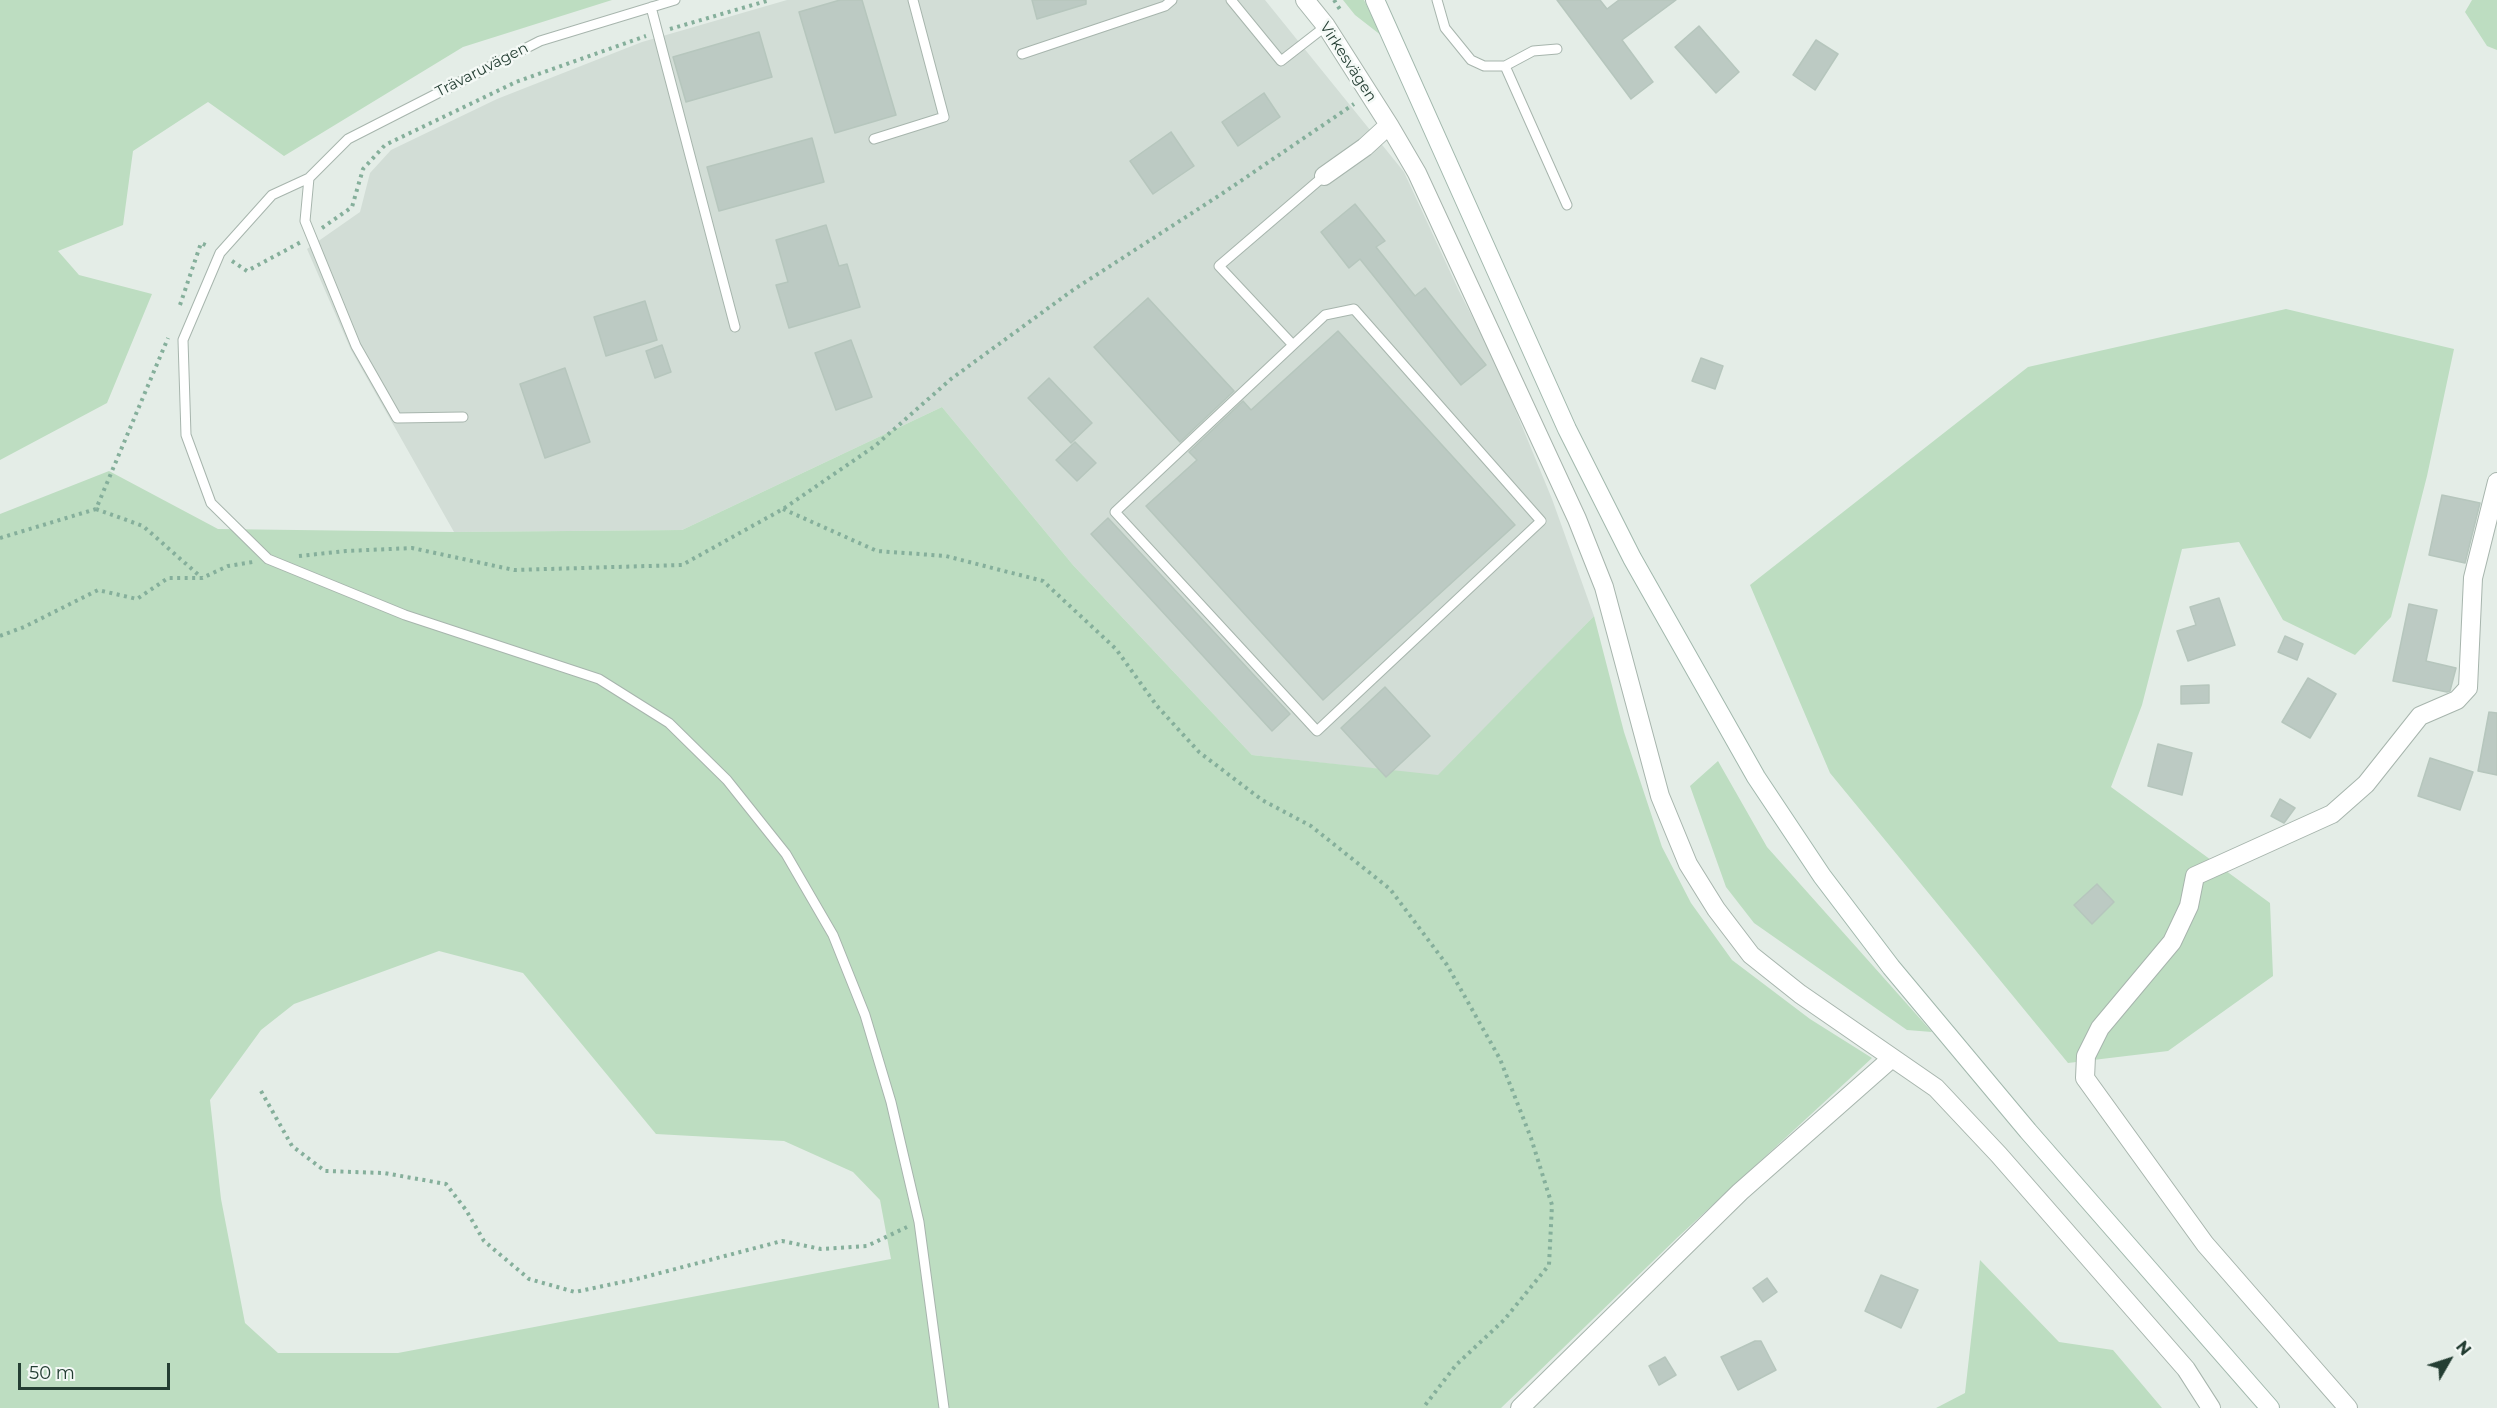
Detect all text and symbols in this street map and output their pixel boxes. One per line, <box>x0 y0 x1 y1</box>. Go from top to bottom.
street label: Virkesvägen <box>1316 19 1380 105</box>
street label: Trävaruvägen <box>433 39 531 101</box>
north arrow <box>2419 1330 2479 1390</box>
text: N <box>2452 1337 2475 1359</box>
scale bar <box>21 1351 172 1389</box>
text: 50 m <box>29 1362 75 1384</box>

